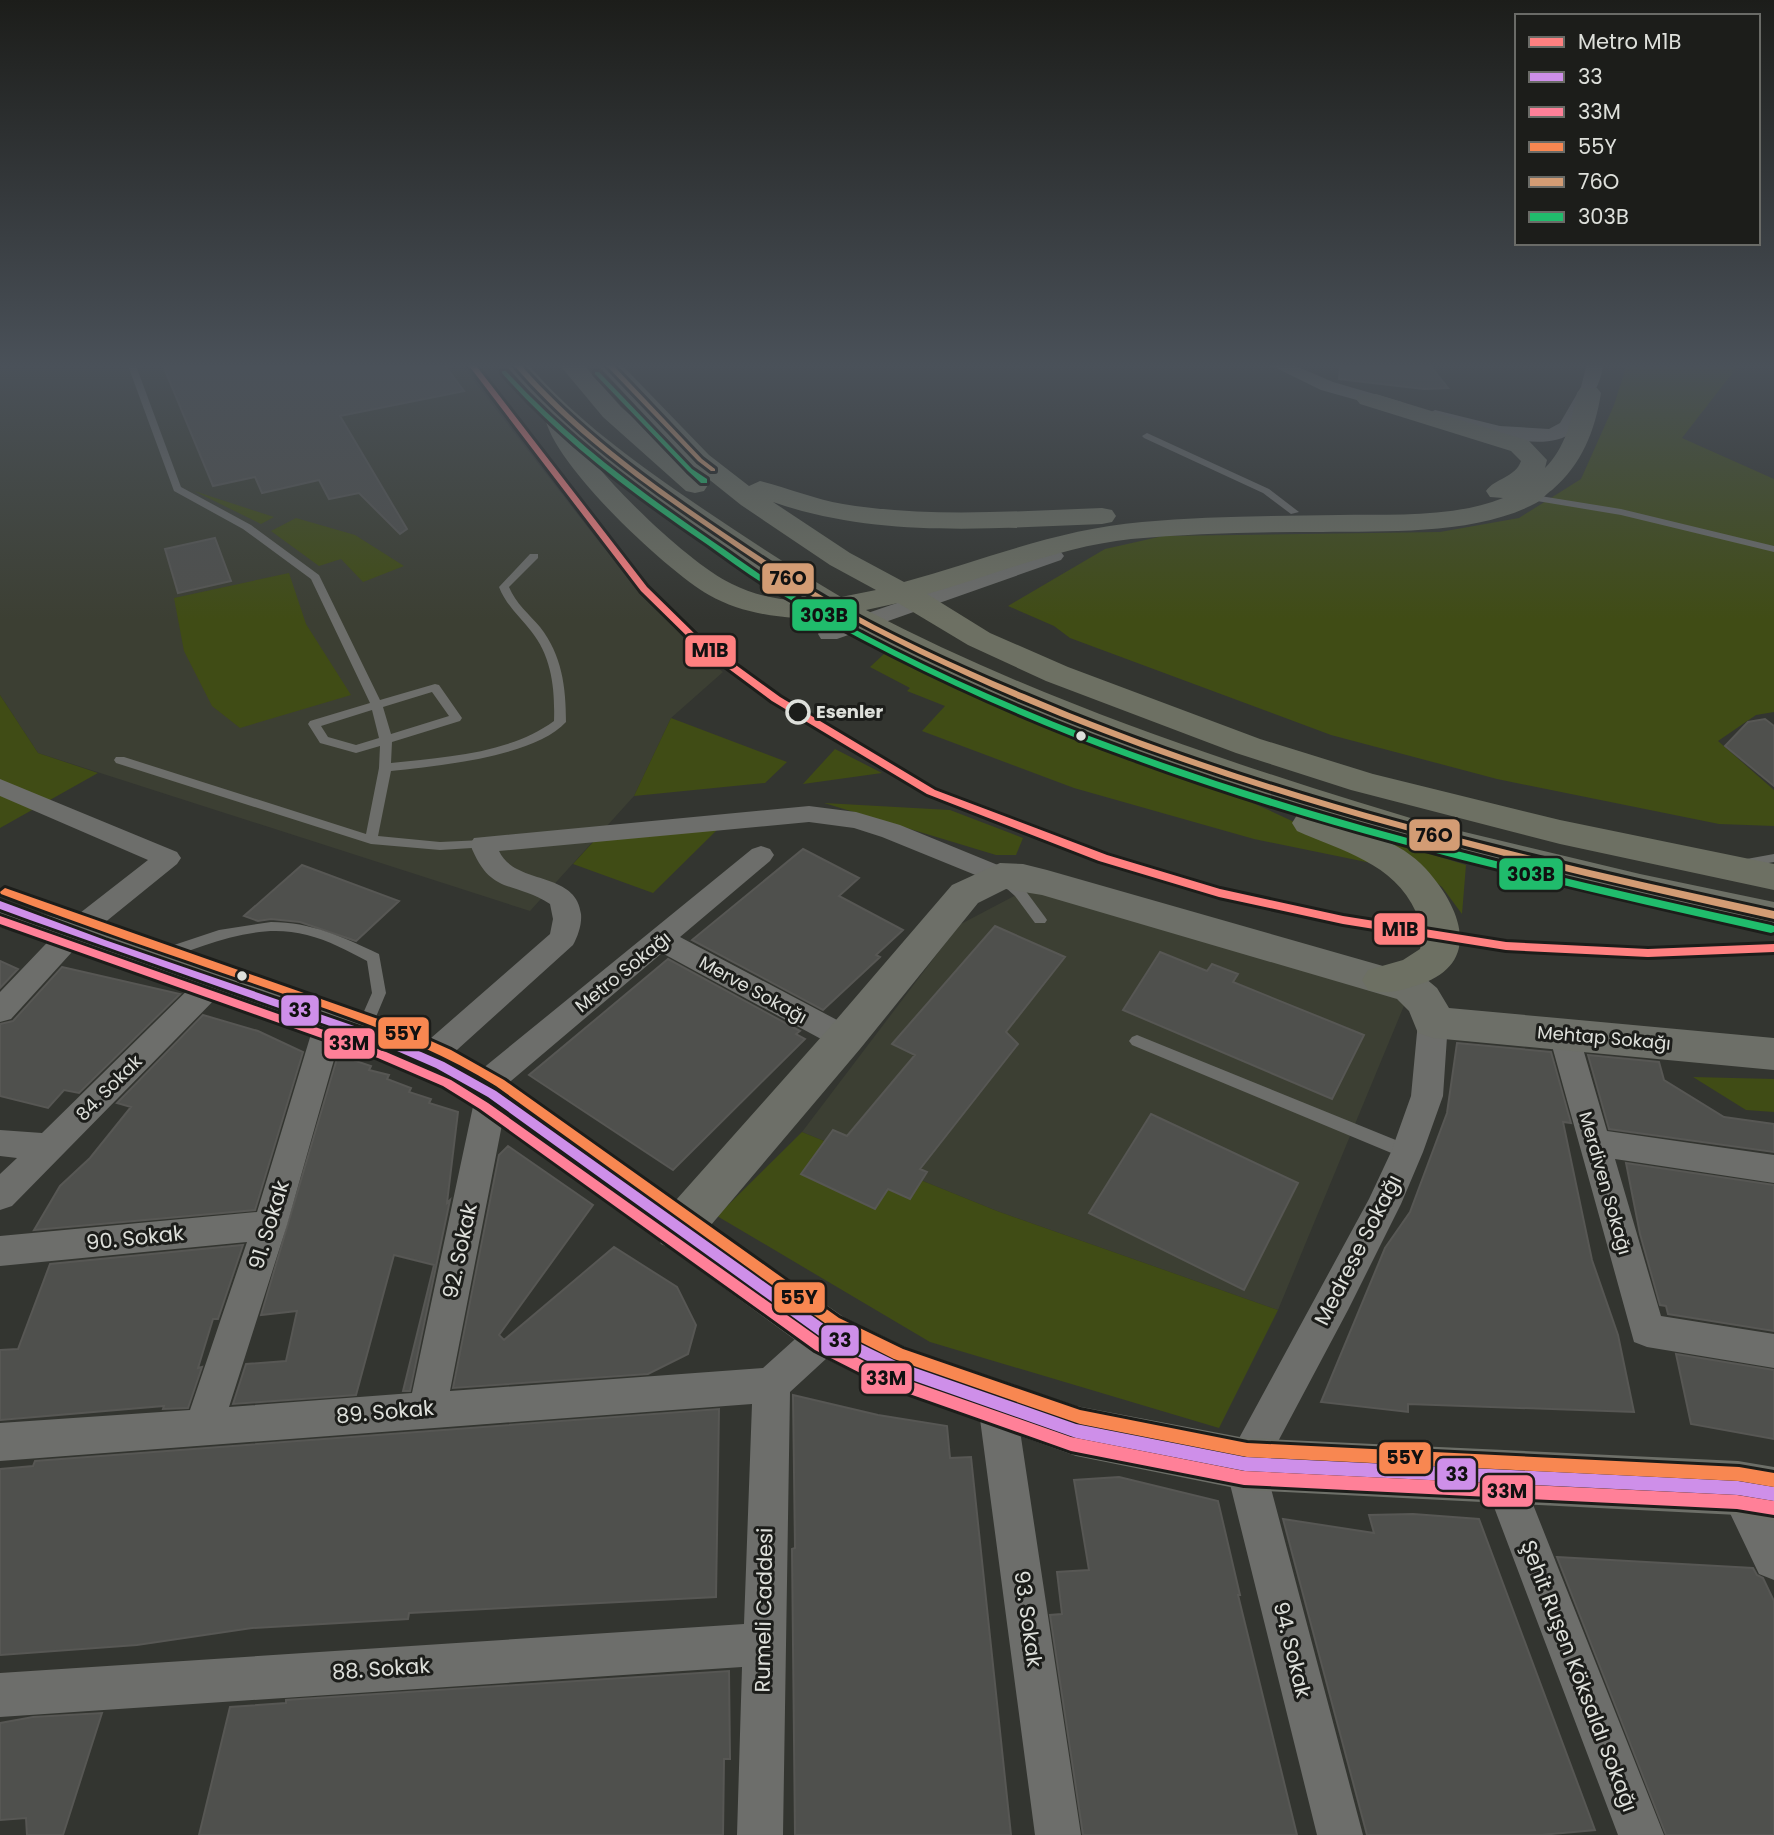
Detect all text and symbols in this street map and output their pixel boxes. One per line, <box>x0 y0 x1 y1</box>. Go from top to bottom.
legend <box>1515 14 1760 245</box>
text: Metro M1B <box>1578 27 1681 56</box>
text: 33 <box>1578 62 1603 91</box>
text: 33M <box>1578 97 1621 126</box>
text: 55Y <box>1578 132 1617 161</box>
text: 76O <box>1578 167 1619 196</box>
text: 303B <box>1578 202 1629 231</box>
line badge: 76O <box>761 562 815 595</box>
text: 76O <box>769 565 807 592</box>
line badge: 303B <box>791 598 858 632</box>
text: 303B <box>800 602 848 629</box>
line badge: M1B <box>684 634 737 668</box>
text: M1B <box>691 637 729 664</box>
place label: Esenler <box>816 699 883 724</box>
marker: Esenler <box>786 700 810 724</box>
unlabelled marker <box>1074 729 1088 743</box>
line badge: 76O <box>1408 818 1461 852</box>
text: 76O <box>1415 822 1453 849</box>
line badge: 303B <box>1498 857 1564 891</box>
text: 303B <box>1507 861 1555 888</box>
line badge: M1B <box>1373 912 1426 946</box>
text: M1B <box>1381 916 1419 943</box>
street label: Metro Sokağı <box>570 925 676 1018</box>
street label: Merve Sokağı <box>695 950 812 1029</box>
unlabelled marker <box>235 969 249 983</box>
line badge: 33 <box>280 994 320 1027</box>
text: 33 <box>289 997 312 1024</box>
line badge: 55Y <box>377 1016 430 1050</box>
street label: Mehtap Sokağı <box>1536 1019 1672 1056</box>
text: 55Y <box>384 1020 422 1047</box>
line badge: 33M <box>323 1027 376 1060</box>
text: 33M <box>329 1030 369 1057</box>
street label: 84. Sokak <box>70 1049 148 1126</box>
street label: Merdiven Sokağı <box>1573 1108 1638 1257</box>
street label: Medrese Sokağı <box>1307 1169 1408 1330</box>
street label: 91. Sokak <box>241 1177 296 1273</box>
street label: 92. Sokak <box>435 1200 484 1301</box>
street label: 90. Sokak <box>85 1218 185 1257</box>
line badge: 55Y <box>773 1281 826 1314</box>
text: 55Y <box>780 1284 818 1311</box>
line badge: 33 <box>820 1324 860 1357</box>
text: 33 <box>829 1327 852 1354</box>
line badge: 33M <box>860 1362 913 1395</box>
text: 33M <box>866 1365 906 1392</box>
street label: 89. Sokak <box>335 1393 435 1430</box>
line badge: 55Y <box>1378 1441 1432 1475</box>
text: 55Y <box>1386 1444 1424 1471</box>
line badge: 33 <box>1436 1457 1477 1491</box>
text: 33 <box>1446 1461 1469 1488</box>
line badge: 33M <box>1481 1474 1534 1508</box>
text: 33M <box>1487 1478 1527 1505</box>
street label: Rumeli Caddesi <box>748 1527 779 1693</box>
street label: Şehit Ruşen Köksaldı Sokağı <box>1514 1536 1645 1816</box>
street label: 93. Sokak <box>1007 1569 1050 1669</box>
street label: 94. Sokak <box>1267 1599 1318 1701</box>
street label: 88. Sokak <box>331 1651 431 1686</box>

